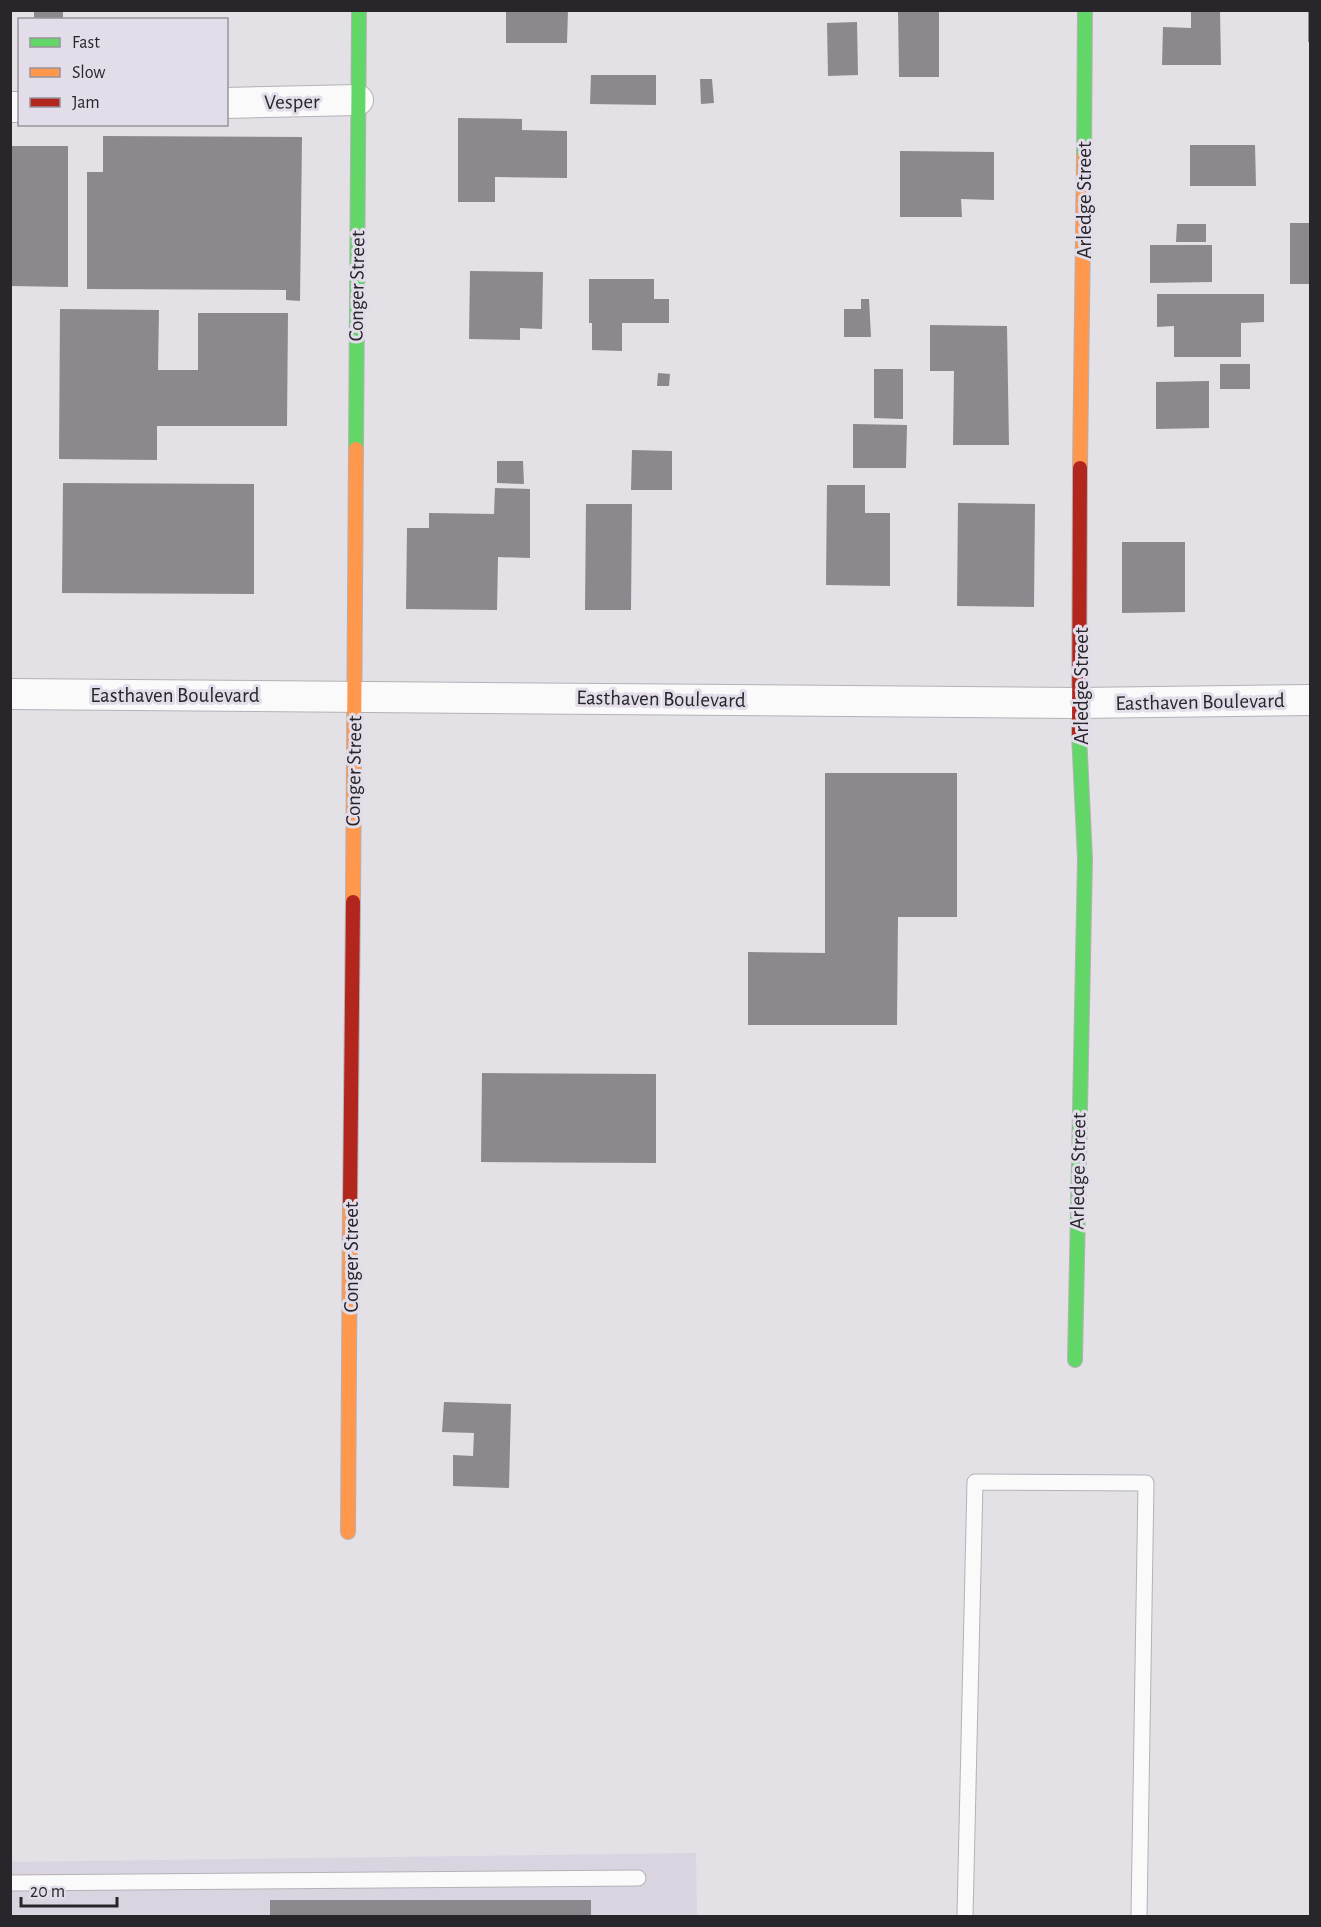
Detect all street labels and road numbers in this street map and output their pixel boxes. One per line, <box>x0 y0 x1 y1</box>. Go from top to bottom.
street label: Vesper <box>264 91 320 113</box>
street label: Arledge Street <box>1074 141 1095 259</box>
street label: Conger Street <box>346 230 368 342</box>
street label: Arledge Street <box>1071 627 1092 745</box>
street label: Easthaven Boulevard <box>90 685 260 706</box>
street label: Easthaven Boulevard <box>576 687 746 711</box>
street label: Easthaven Boulevard <box>1115 690 1285 714</box>
street label: Conger Street <box>343 715 365 827</box>
street label: Arledge Street <box>1066 1112 1090 1230</box>
street label: Conger Street <box>341 1201 362 1313</box>

